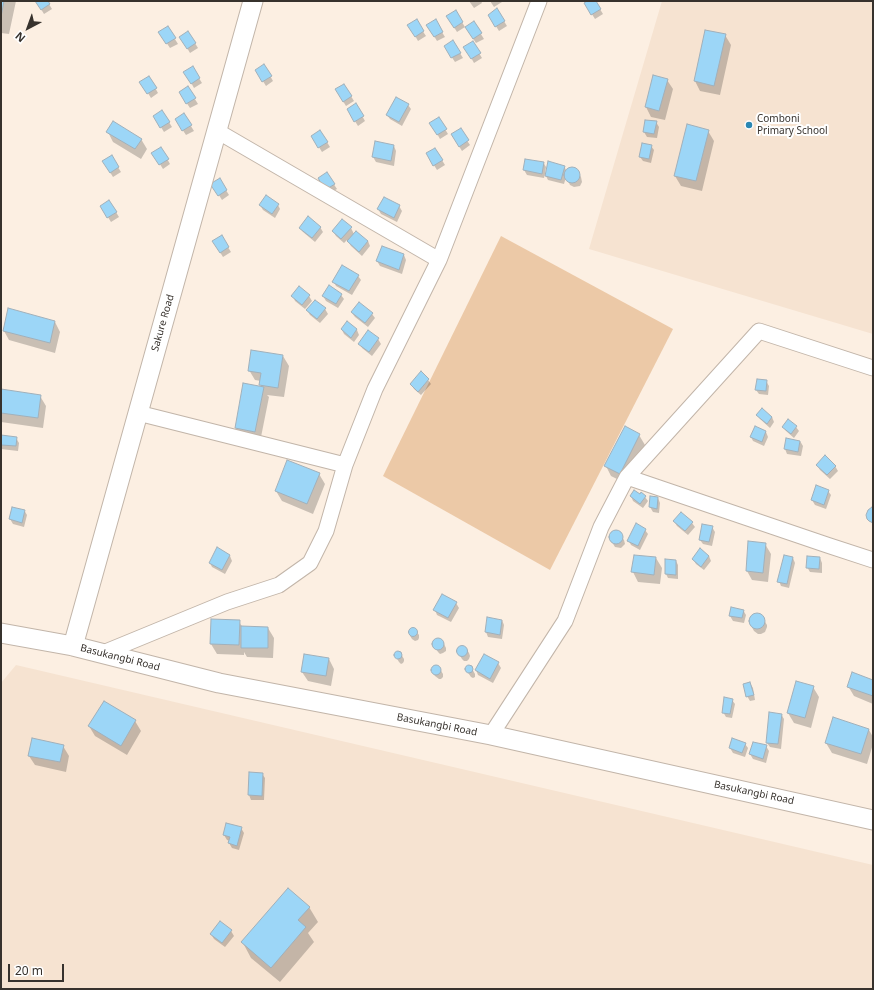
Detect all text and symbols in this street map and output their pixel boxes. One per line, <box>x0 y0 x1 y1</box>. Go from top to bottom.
north arrow <box>8 8 48 48</box>
text: N <box>12 29 28 46</box>
place label: Comboni Primary School <box>757 113 828 136</box>
marker: Comboni Primary School <box>744 120 754 130</box>
street label: Sakure Road <box>149 293 177 353</box>
street label: Basukangbi Road <box>79 642 161 674</box>
street label: Basukangbi Road <box>396 711 478 739</box>
street label: Basukangbi Road <box>713 779 795 807</box>
scale bar <box>10 956 66 982</box>
text: 20 m <box>15 962 43 979</box>

